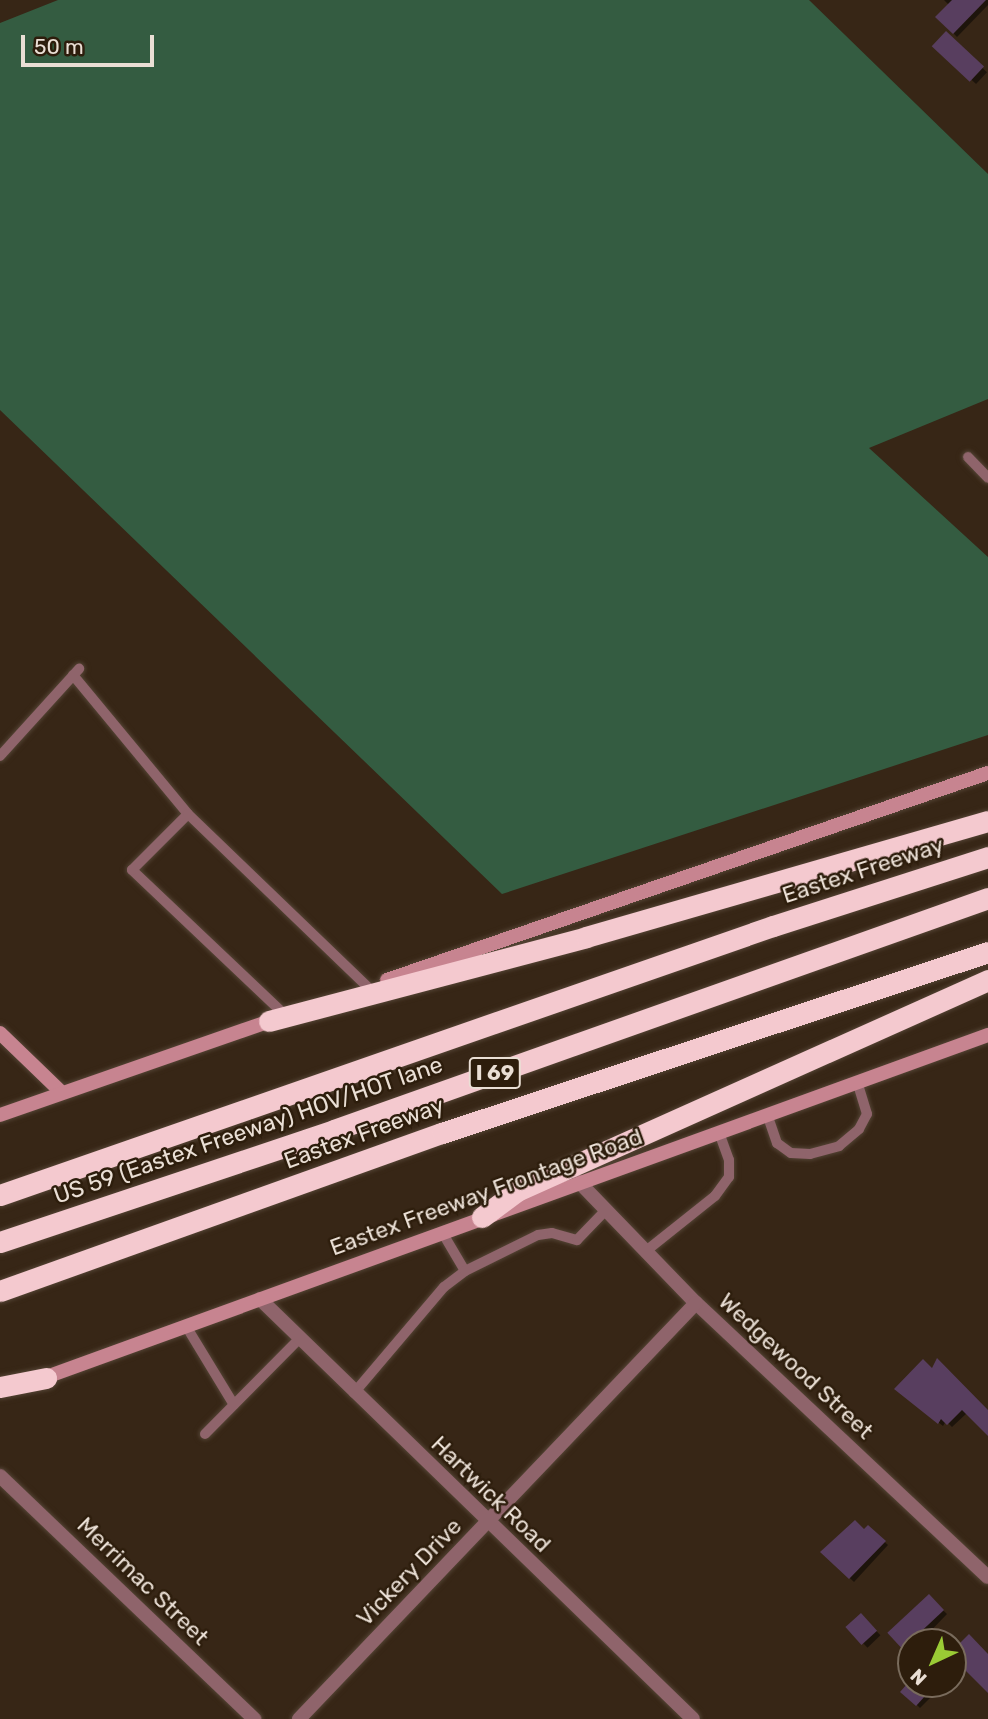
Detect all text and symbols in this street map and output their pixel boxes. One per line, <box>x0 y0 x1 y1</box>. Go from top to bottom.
scale bar <box>24 21 158 65</box>
text: 50 m <box>34 34 84 59</box>
street label: Eastex Freeway <box>779 831 947 909</box>
street label: US 59 (Eastex Freeway) HOV/HOT lane <box>50 1050 446 1210</box>
road number: I 69 <box>469 1056 521 1090</box>
street label: Eastex Freeway <box>280 1091 448 1175</box>
street label: Eastex Freeway Frontage Road <box>326 1122 646 1262</box>
street label: Wedgewood Street <box>713 1287 879 1445</box>
street label: Hartwick Road <box>425 1430 557 1558</box>
street label: Merrimac Street <box>71 1511 215 1651</box>
street label: Vickery Drive <box>350 1512 468 1632</box>
north arrow <box>897 1628 967 1698</box>
text: N <box>906 1664 931 1690</box>

